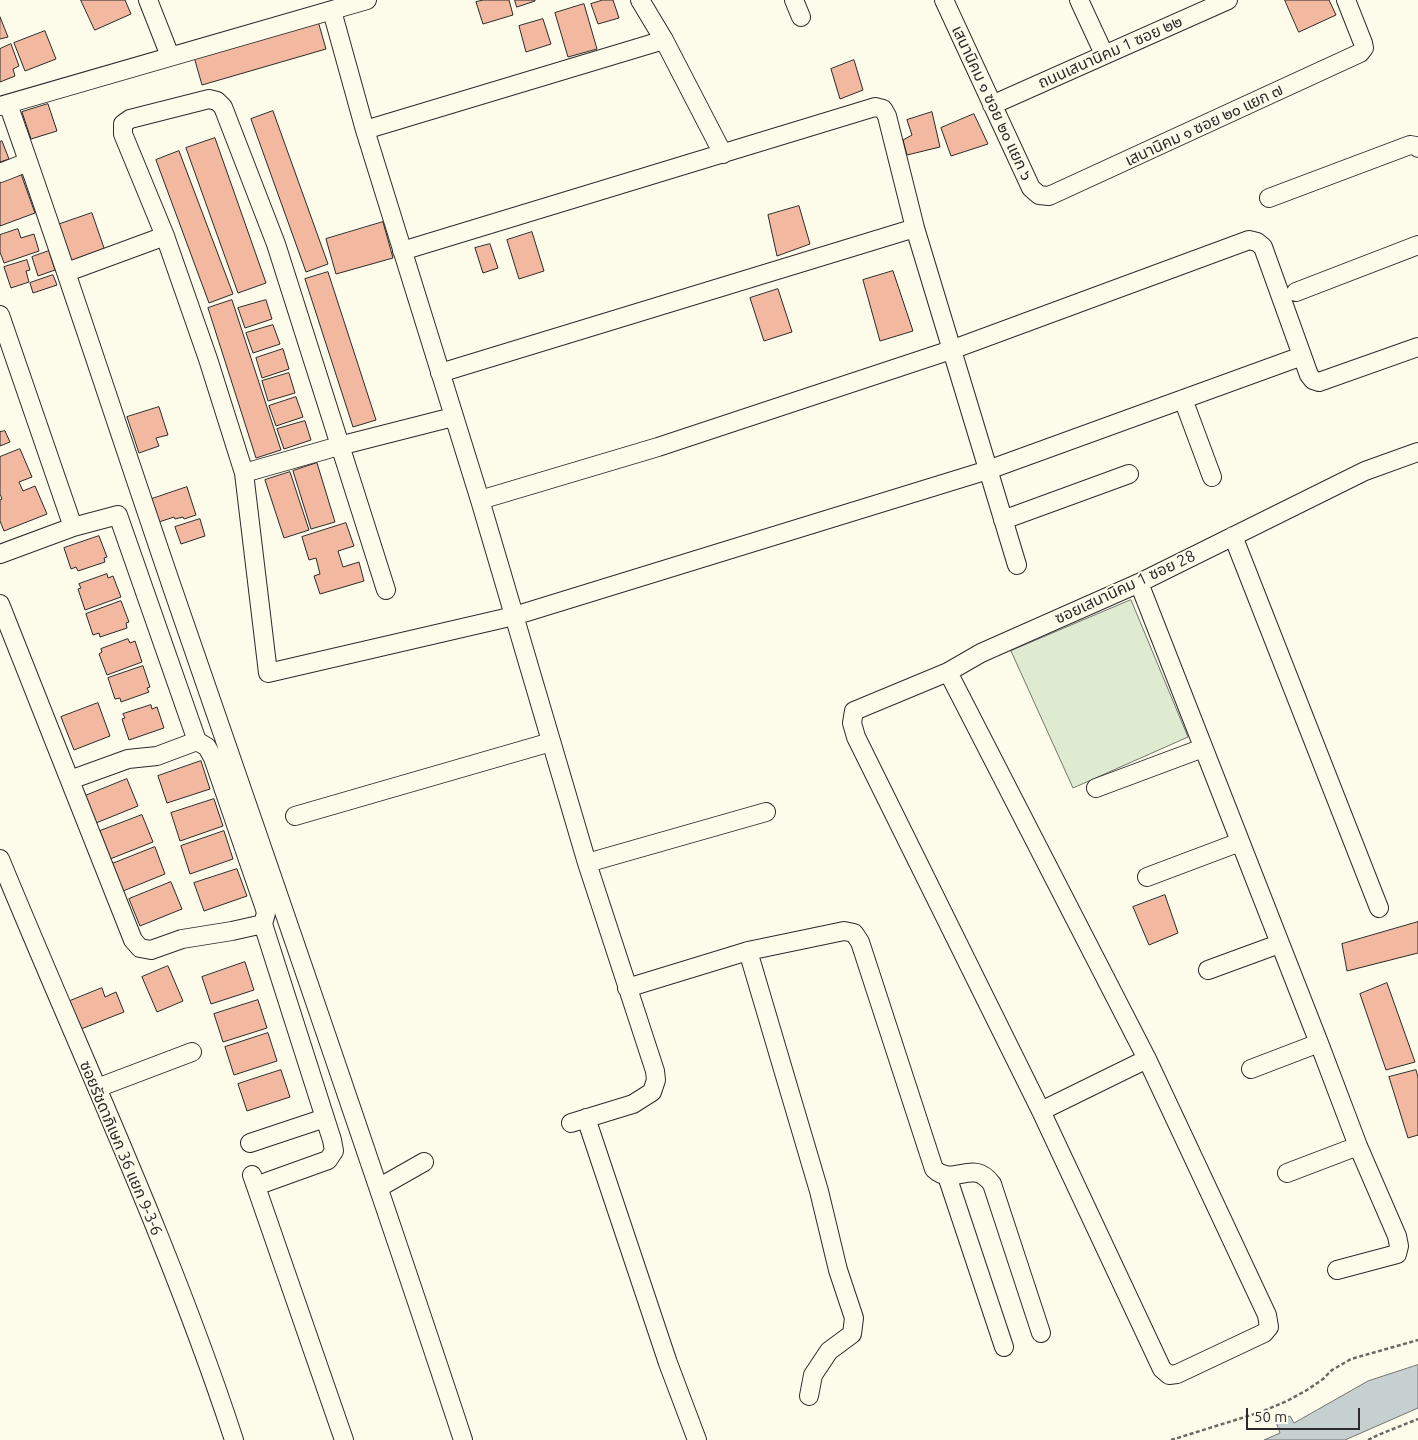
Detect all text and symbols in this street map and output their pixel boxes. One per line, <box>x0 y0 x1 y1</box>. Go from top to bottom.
street label: ถนนเสนานิคม 1 ซอย ๒๒ <box>1035 12 1185 92</box>
street label: เสนานิคม ๑ ซอย ๒๐ แยก ๖ <box>948 22 1036 184</box>
street label: เสนานิคม ๑ ซอย ๒๐ แยก ๗ <box>1122 80 1286 170</box>
street label: ซอยเสนานิคม 1 ซอย 28 <box>1052 546 1198 628</box>
street label: ซอยรัชดาภิเษก 36 แยก 9-3-6 <box>76 1058 166 1238</box>
scale bar <box>1248 1398 1362 1430</box>
text: 50 m <box>1254 1408 1287 1425</box>

